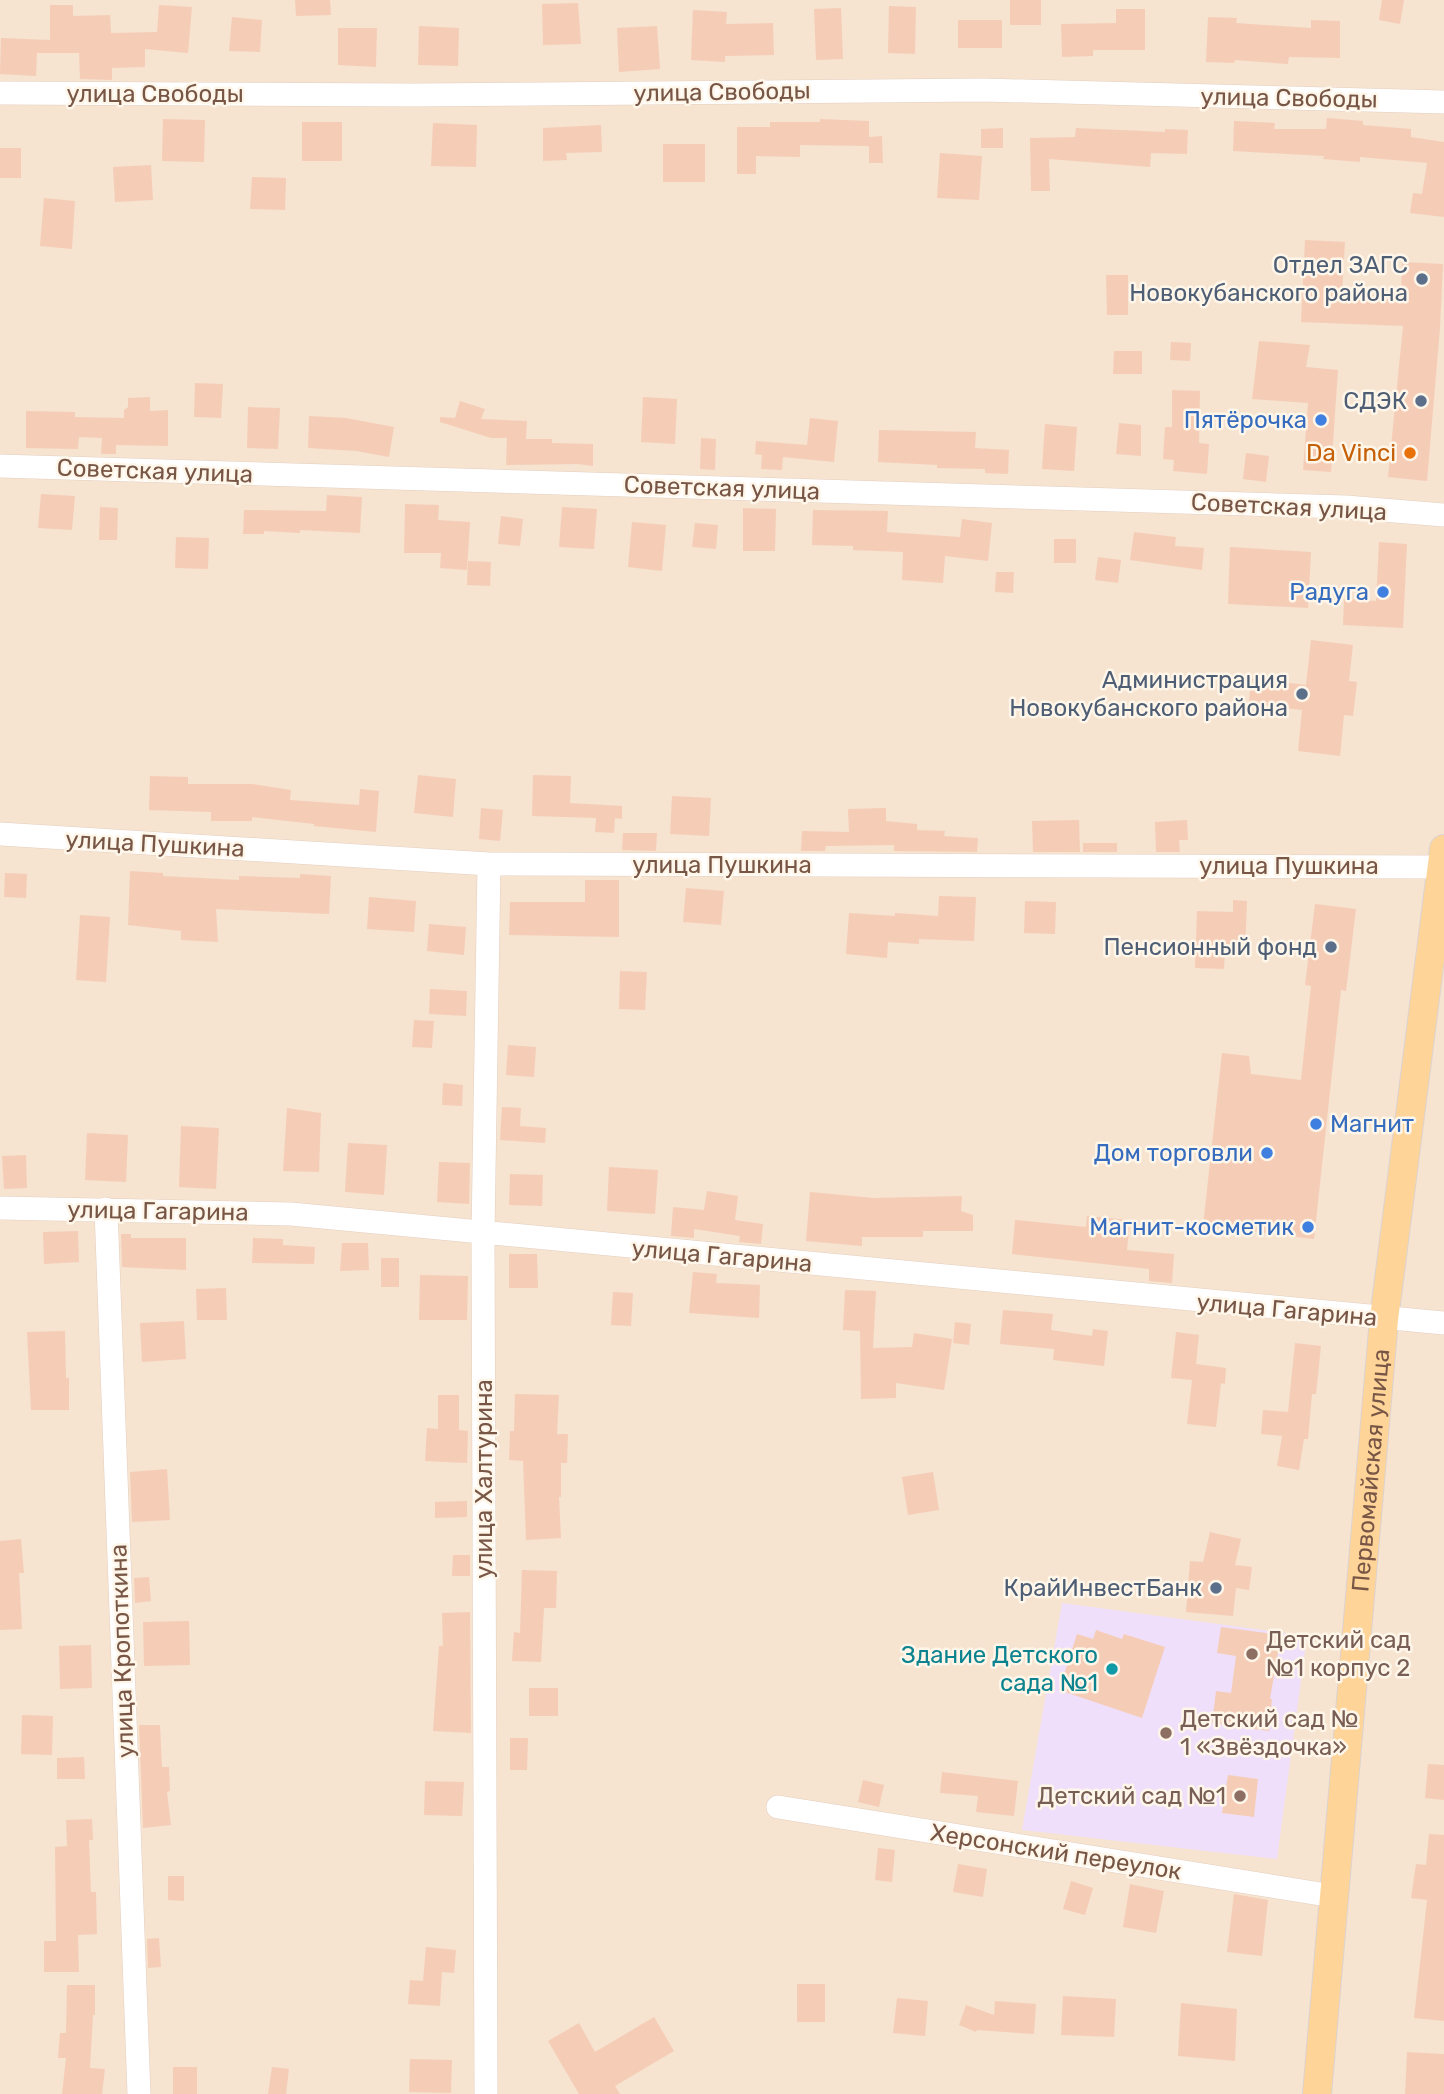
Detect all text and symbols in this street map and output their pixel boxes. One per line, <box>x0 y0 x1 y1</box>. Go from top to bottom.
street label: улица Свободы <box>633 76 811 108</box>
street label: улица Свободы <box>66 80 244 108</box>
street label: улица Свободы <box>1200 82 1378 114</box>
place label: Отдел ЗАГС Новокубанского района <box>1129 251 1408 307</box>
marker: Отдел ЗАГС Новокубанского района <box>1414 271 1430 287</box>
place label: СДЭК <box>1343 387 1407 415</box>
marker: СДЭК <box>1413 393 1429 409</box>
place label: Пятёрочка <box>1184 406 1307 434</box>
marker: Пятёрочка <box>1313 412 1329 428</box>
place label: Da Vinci <box>1306 439 1396 467</box>
marker: Da Vinci <box>1402 445 1418 461</box>
street label: Советская улица <box>56 454 254 488</box>
street label: Советская улица <box>623 471 821 505</box>
street label: Советская улица <box>1190 488 1388 526</box>
place label: Радуга <box>1289 578 1369 606</box>
marker: Радуга <box>1375 584 1391 600</box>
place label: Администрация Новокубанского района <box>1009 666 1288 722</box>
marker: Администрация Новокубанского района <box>1294 686 1310 702</box>
street label: улица Пушкина <box>65 825 245 863</box>
street label: улица Пушкина <box>632 851 812 879</box>
street label: улица Пушкина <box>1199 852 1379 880</box>
place label: Пенсионный фонд <box>1103 933 1317 961</box>
marker: Пенсионный фонд <box>1323 939 1339 955</box>
place label: Магнит <box>1330 1110 1414 1138</box>
marker: Магнит <box>1308 1116 1324 1132</box>
place label: Дом торговли <box>1094 1139 1253 1167</box>
marker: Дом торговли <box>1259 1145 1275 1161</box>
street label: улица Гагарина <box>67 1195 249 1227</box>
place label: Магнит-косметик <box>1089 1213 1294 1241</box>
marker: Магнит-косметик <box>1300 1219 1316 1235</box>
street label: улица Гагарина <box>631 1234 813 1278</box>
street label: улица Гагарина <box>1196 1288 1378 1332</box>
street label: Первомайская улица <box>1346 1348 1395 1593</box>
street label: улица Халтурина <box>470 1379 498 1579</box>
street label: улица Кропоткина <box>104 1544 140 1758</box>
place label: КрайИнвестБанк <box>1004 1574 1202 1602</box>
marker: КрайИнвестБанк <box>1208 1580 1224 1596</box>
place label: Детский сад №1 корпус 2 <box>1266 1626 1411 1682</box>
place label: Здание Детского сада №1 <box>901 1641 1098 1697</box>
marker: Детский сад №1 корпус 2 <box>1244 1646 1260 1662</box>
marker: Здание Детского сада №1 <box>1104 1661 1120 1677</box>
place label: Детский сад № 1 «Звёздочка» <box>1180 1705 1359 1761</box>
marker: Детский сад № 1 «Звёздочка» <box>1158 1725 1174 1741</box>
place label: Детский сад №1 <box>1037 1782 1226 1810</box>
marker: Детский сад №1 <box>1232 1788 1248 1804</box>
street label: Херсонский переулок <box>929 1818 1184 1886</box>

